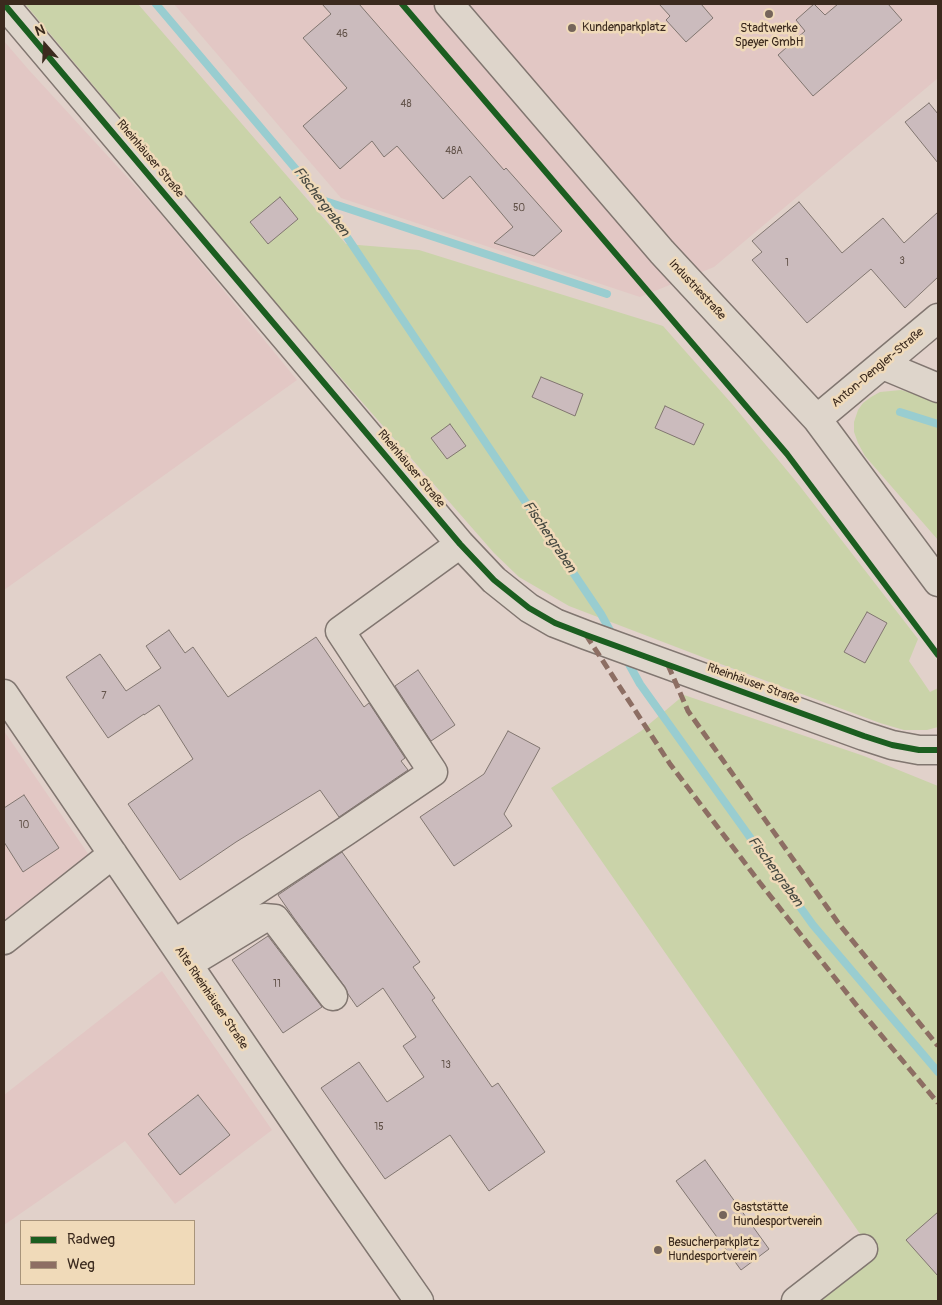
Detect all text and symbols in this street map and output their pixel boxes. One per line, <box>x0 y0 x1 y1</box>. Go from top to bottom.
marker: Stadtwerke Speyer GmbH <box>763 8 775 20</box>
north arrow <box>20 20 70 70</box>
text: N <box>33 21 47 40</box>
place label: Kundenparkplatz <box>582 21 666 35</box>
marker: Kundenparkplatz <box>566 22 578 34</box>
place label: Stadtwerke Speyer GmbH <box>735 22 803 50</box>
house number: 46 <box>336 28 348 40</box>
house number: 48 <box>401 98 411 110</box>
street label: Rheinhäuser Straße <box>113 117 187 201</box>
house number: 48A <box>445 145 463 157</box>
water label: Fischergraben <box>289 164 353 240</box>
house number: 50 <box>513 202 525 214</box>
house number: 3 <box>899 255 905 267</box>
street label: Industriestraße <box>665 257 729 323</box>
house number: 1 <box>785 257 789 269</box>
street label: Anton-Dengler-Straße <box>829 325 927 411</box>
street label: Rheinhäuser Straße <box>374 427 448 511</box>
water label: Fischergraben <box>519 498 579 576</box>
street label: Rheinhäuser Straße <box>705 661 801 707</box>
house number: 7 <box>101 690 107 702</box>
house number: 10 <box>19 819 29 831</box>
water label: Fischergraben <box>744 834 806 910</box>
street label: Alte Rheinhäuser Straße <box>171 944 251 1052</box>
house number: 11 <box>273 978 281 990</box>
house number: 13 <box>441 1059 451 1071</box>
house number: 15 <box>374 1121 384 1133</box>
place label: Gaststätte Hundesportverein <box>733 1201 822 1229</box>
marker: Gaststätte Hundesportverein <box>717 1209 729 1221</box>
legend <box>20 1220 195 1285</box>
text: Radweg <box>67 1230 115 1249</box>
place label: Besucherparkplatz Hundesportverein <box>668 1236 759 1264</box>
marker: Besucherparkplatz Hundesportverein <box>652 1244 664 1256</box>
text: Weg <box>67 1255 95 1274</box>

